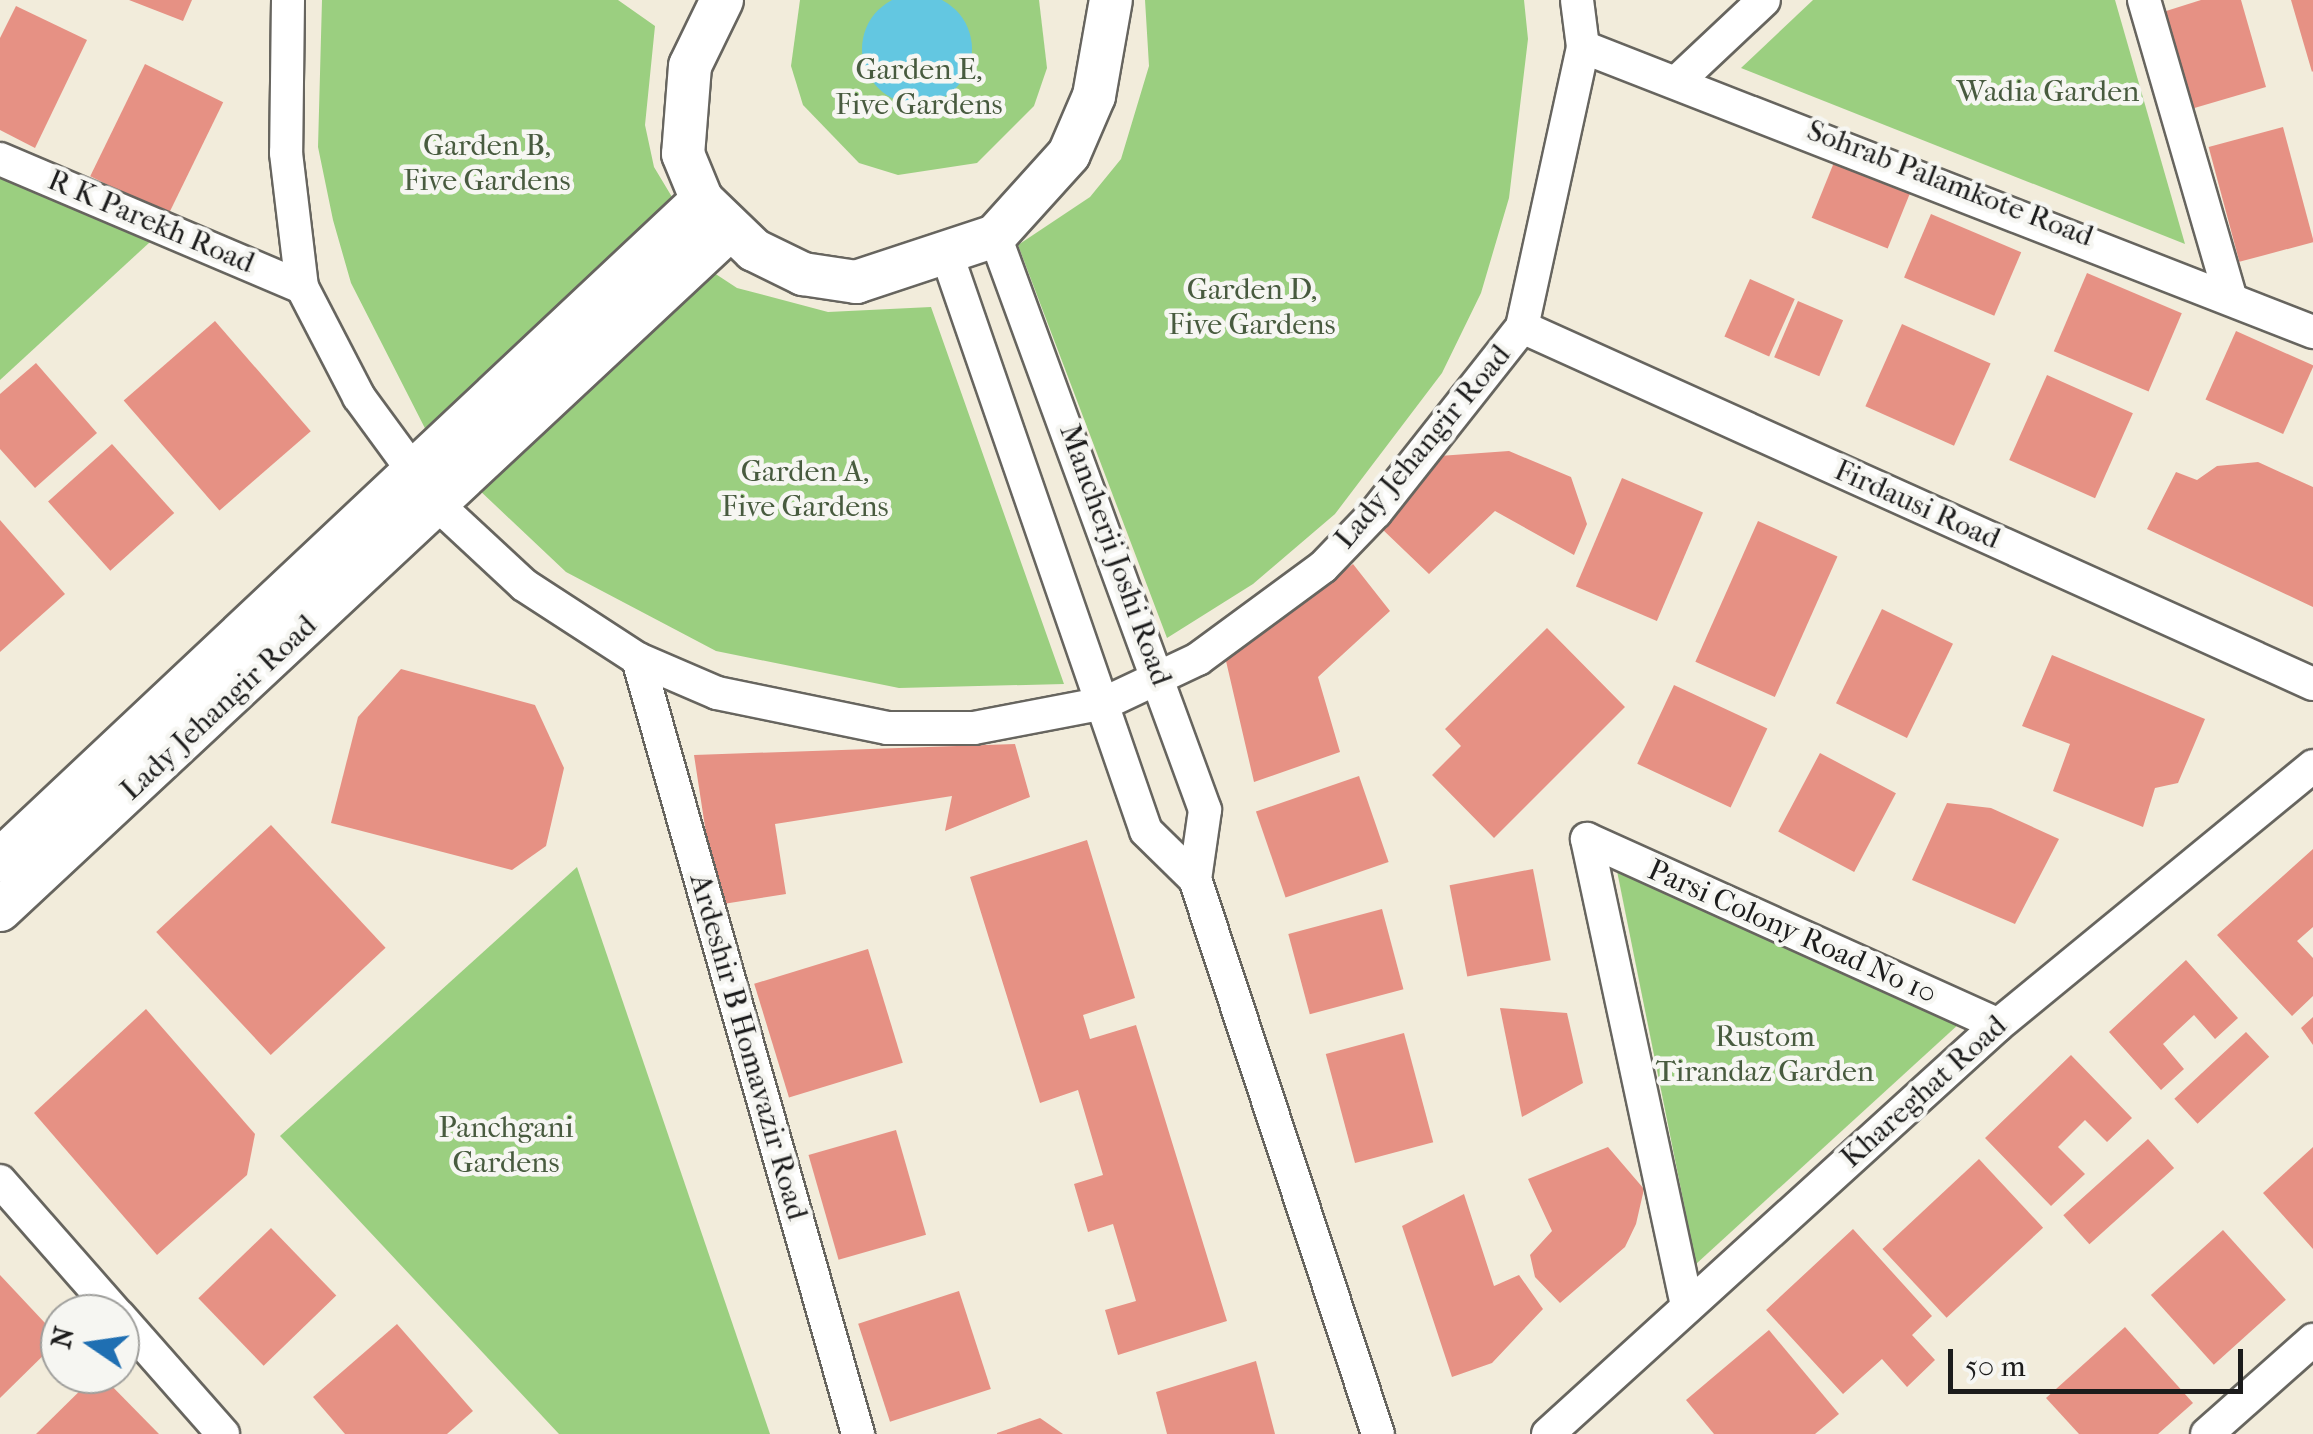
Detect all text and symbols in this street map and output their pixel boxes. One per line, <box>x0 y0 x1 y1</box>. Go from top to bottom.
park label: Garden E, Five Gardens <box>835 52 1003 122</box>
park label: Wadia Garden <box>1957 74 2139 110</box>
street label: Sohrab Palamkote Road <box>1802 113 2098 255</box>
park label: Garden B, Five Gardens <box>403 128 571 198</box>
street label: R K Parekh Road <box>42 162 260 282</box>
park label: Garden D, Five Gardens <box>1168 272 1336 342</box>
street label: Lady Jehangir Road <box>1327 338 1519 556</box>
street label: Mancherji Joshi Road <box>1051 420 1179 690</box>
street label: Firdausi Road <box>1829 452 2005 558</box>
park label: Garden A, Five Gardens <box>721 454 889 524</box>
street label: Lady Jehangir Road <box>114 608 324 808</box>
street label: Parsi Colony Road No 10 <box>1642 852 1942 1012</box>
street label: Ardeshir B Homavazir Road <box>681 870 815 1224</box>
street label: Khareghat Road <box>1834 1008 2014 1176</box>
park label: Rustom Tirandaz Garden <box>1656 1019 1874 1090</box>
park label: Panchgani Gardens <box>438 1110 574 1180</box>
north arrow <box>40 1294 140 1394</box>
text: N <box>44 1324 81 1352</box>
scale bar <box>1953 1329 2248 1391</box>
text: 50 m <box>1965 1349 2026 1384</box>

